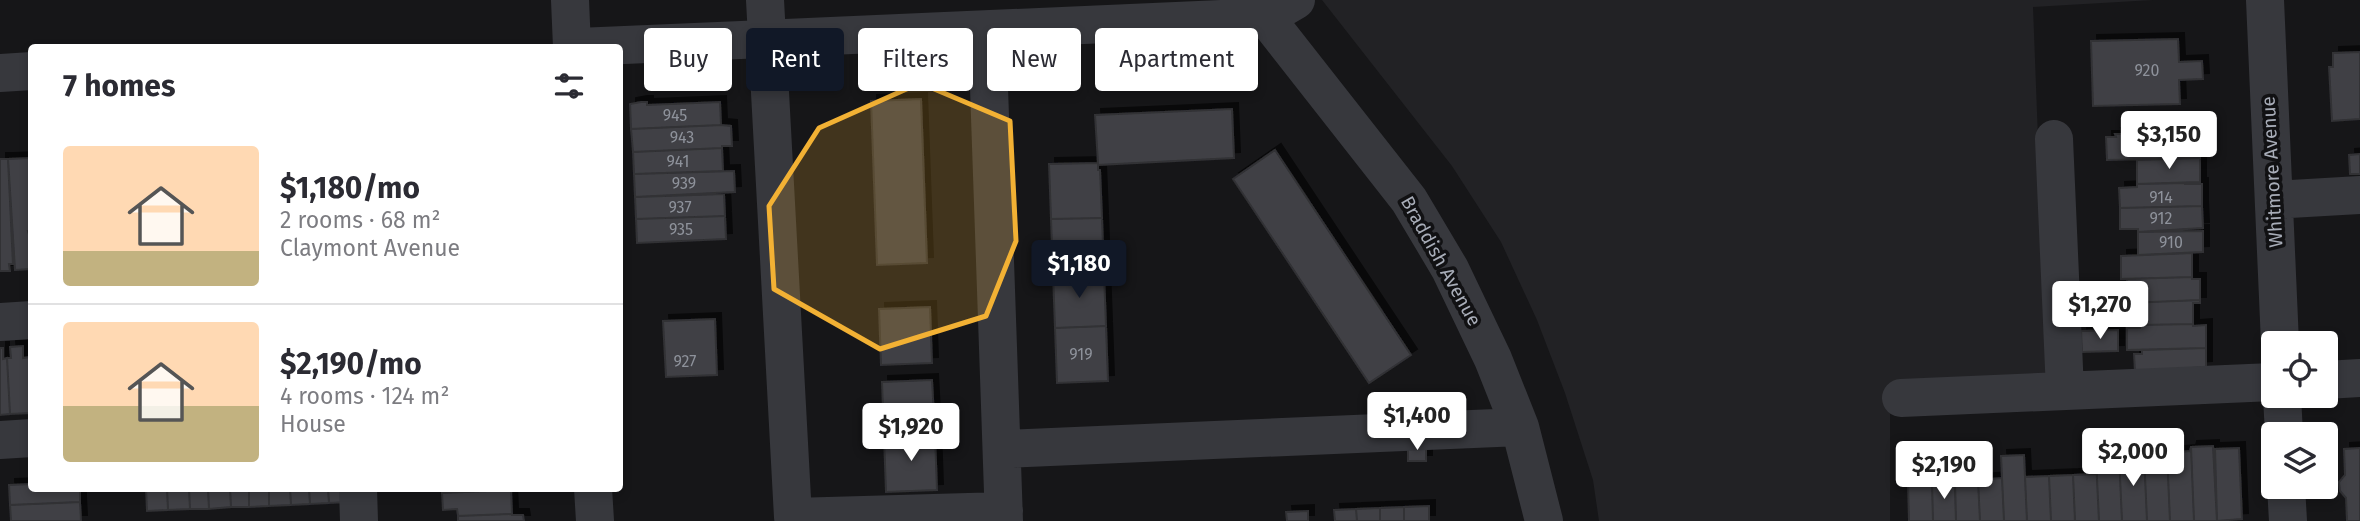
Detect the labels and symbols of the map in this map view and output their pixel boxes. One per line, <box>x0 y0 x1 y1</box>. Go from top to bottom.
house number: 920 <box>2135 61 2160 80</box>
street label: Whitmore Avenue <box>2257 96 2287 248</box>
house number: 945 <box>663 106 687 125</box>
pin: $3,150 <box>2112 111 2226 171</box>
house number: 943 <box>670 128 694 147</box>
house number: 941 <box>667 152 689 171</box>
house number: 939 <box>672 174 696 193</box>
house number: 914 <box>2149 188 2173 207</box>
street label: Braddish Avenue <box>1396 192 1486 330</box>
house number: 937 <box>668 198 692 217</box>
house number: 912 <box>2150 209 2173 228</box>
house number: 935 <box>669 220 693 239</box>
house number: 910 <box>2159 233 2183 252</box>
pin: $1,180 <box>1022 240 1136 300</box>
pin: $1,270 <box>2043 282 2157 341</box>
house number: 919 <box>1069 345 1093 364</box>
house number: 927 <box>674 352 696 371</box>
pin: $1,400 <box>1360 392 1474 452</box>
pin: $1,920 <box>854 404 968 463</box>
pin: $2,000 <box>2076 428 2190 488</box>
pin: $2,190 <box>1887 442 2001 501</box>

